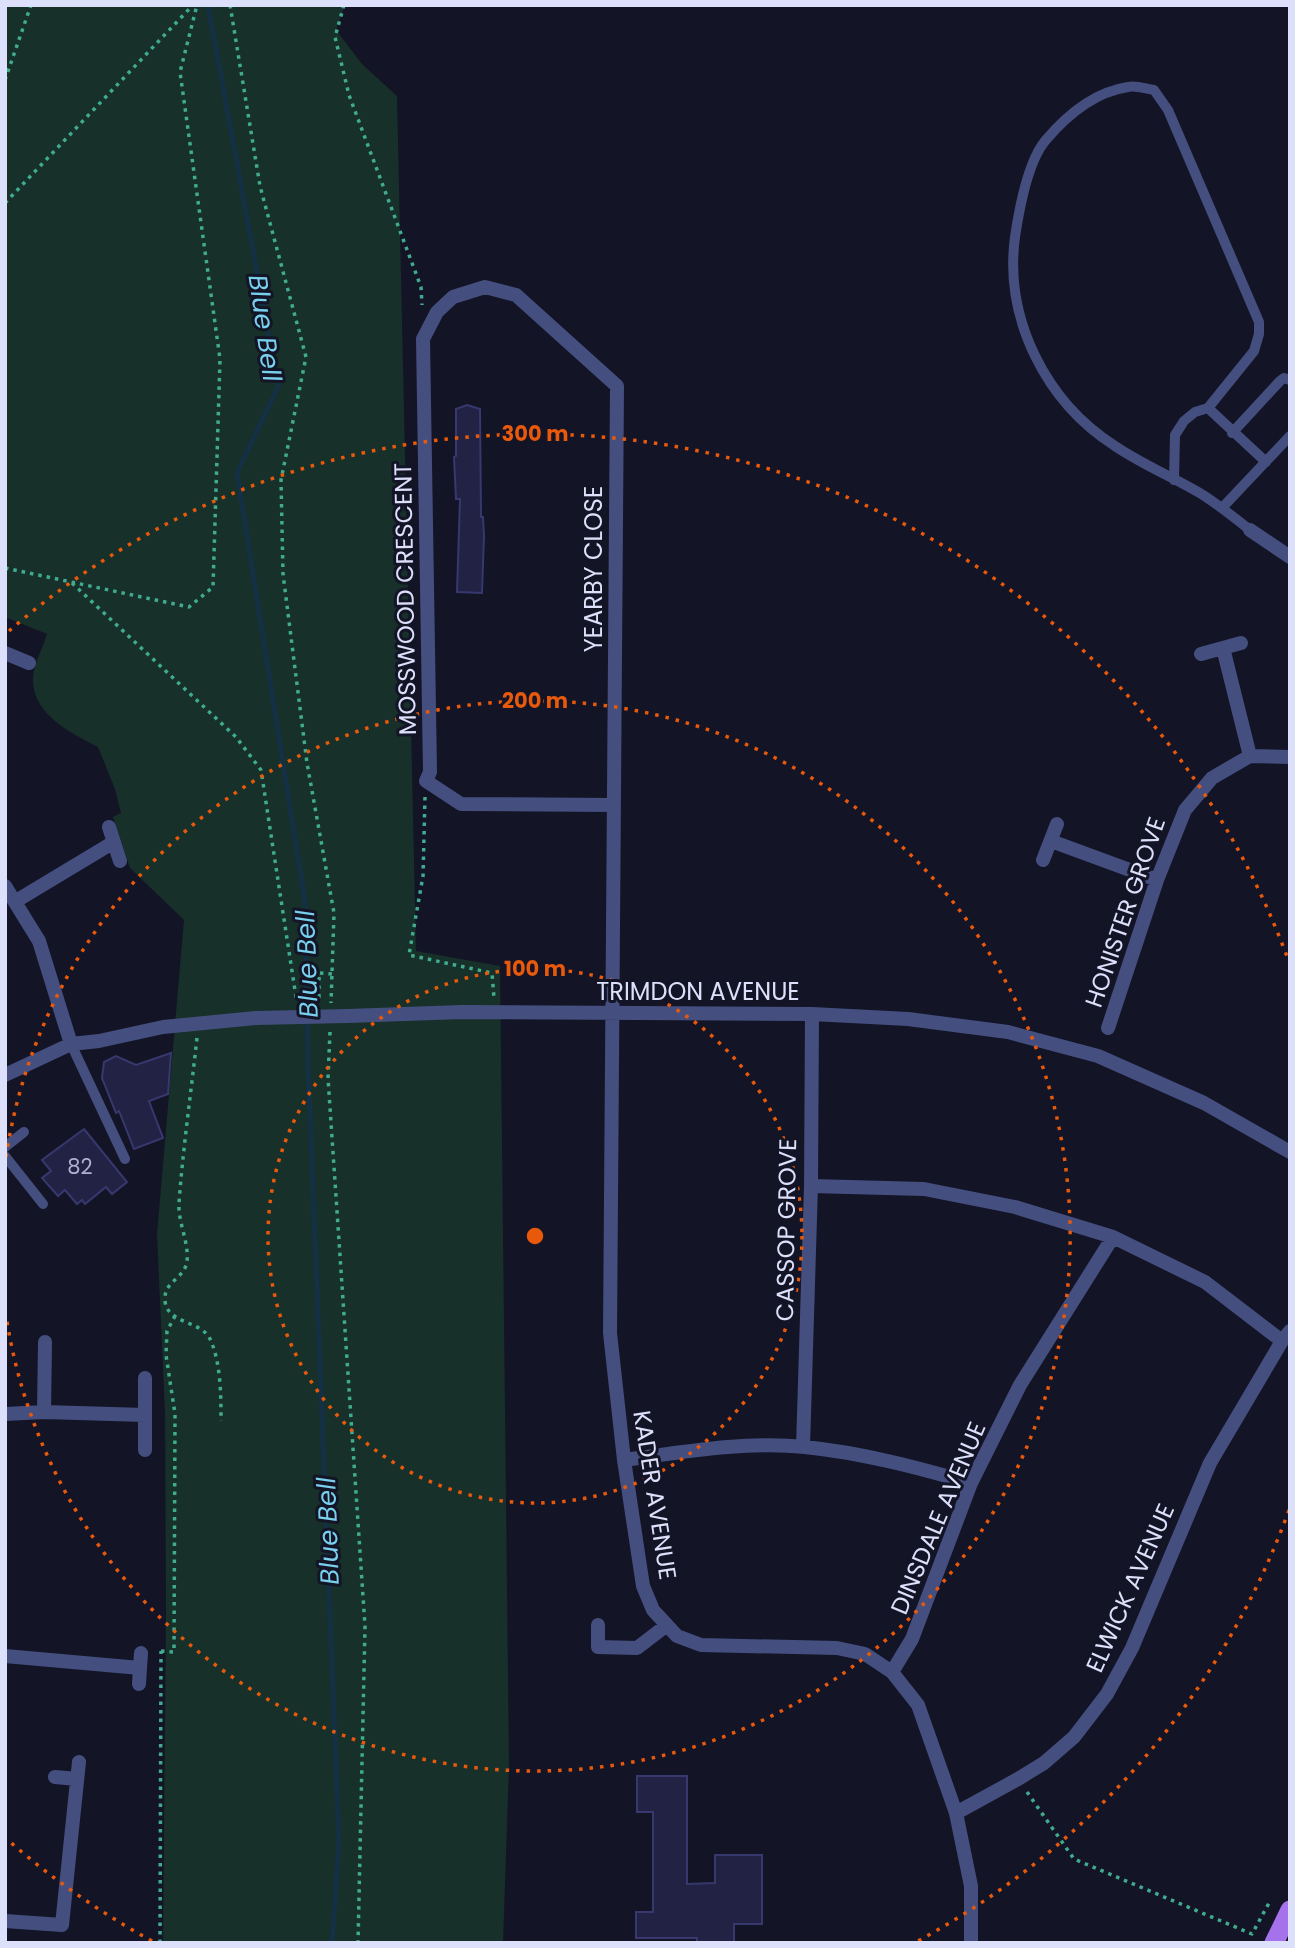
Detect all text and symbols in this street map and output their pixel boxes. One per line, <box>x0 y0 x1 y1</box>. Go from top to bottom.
water label: Blue Bell <box>240 272 290 384</box>
text: 300 m <box>502 419 568 448</box>
street label: MOSSWOOD CRESCENT <box>386 462 424 735</box>
street label: YEARBY CLOSE <box>577 486 610 652</box>
text: 200 m <box>502 686 568 715</box>
street label: HONISTER GROVE <box>1077 812 1173 1012</box>
water label: Blue Bell <box>287 909 327 1018</box>
text: 100 m <box>504 954 566 983</box>
street label: TRIMDON AVENUE <box>596 975 800 1008</box>
street label: CASSOP GROVE <box>768 1138 804 1322</box>
house number: 82 <box>67 1152 93 1181</box>
centre of rings <box>523 1224 547 1248</box>
street label: KADER AVENUE <box>625 1408 685 1582</box>
street label: DINSDALE AVENUE <box>883 1417 993 1619</box>
water label: Blue Bell <box>308 1476 348 1585</box>
street label: ELWICK AVENUE <box>1078 1498 1182 1678</box>

